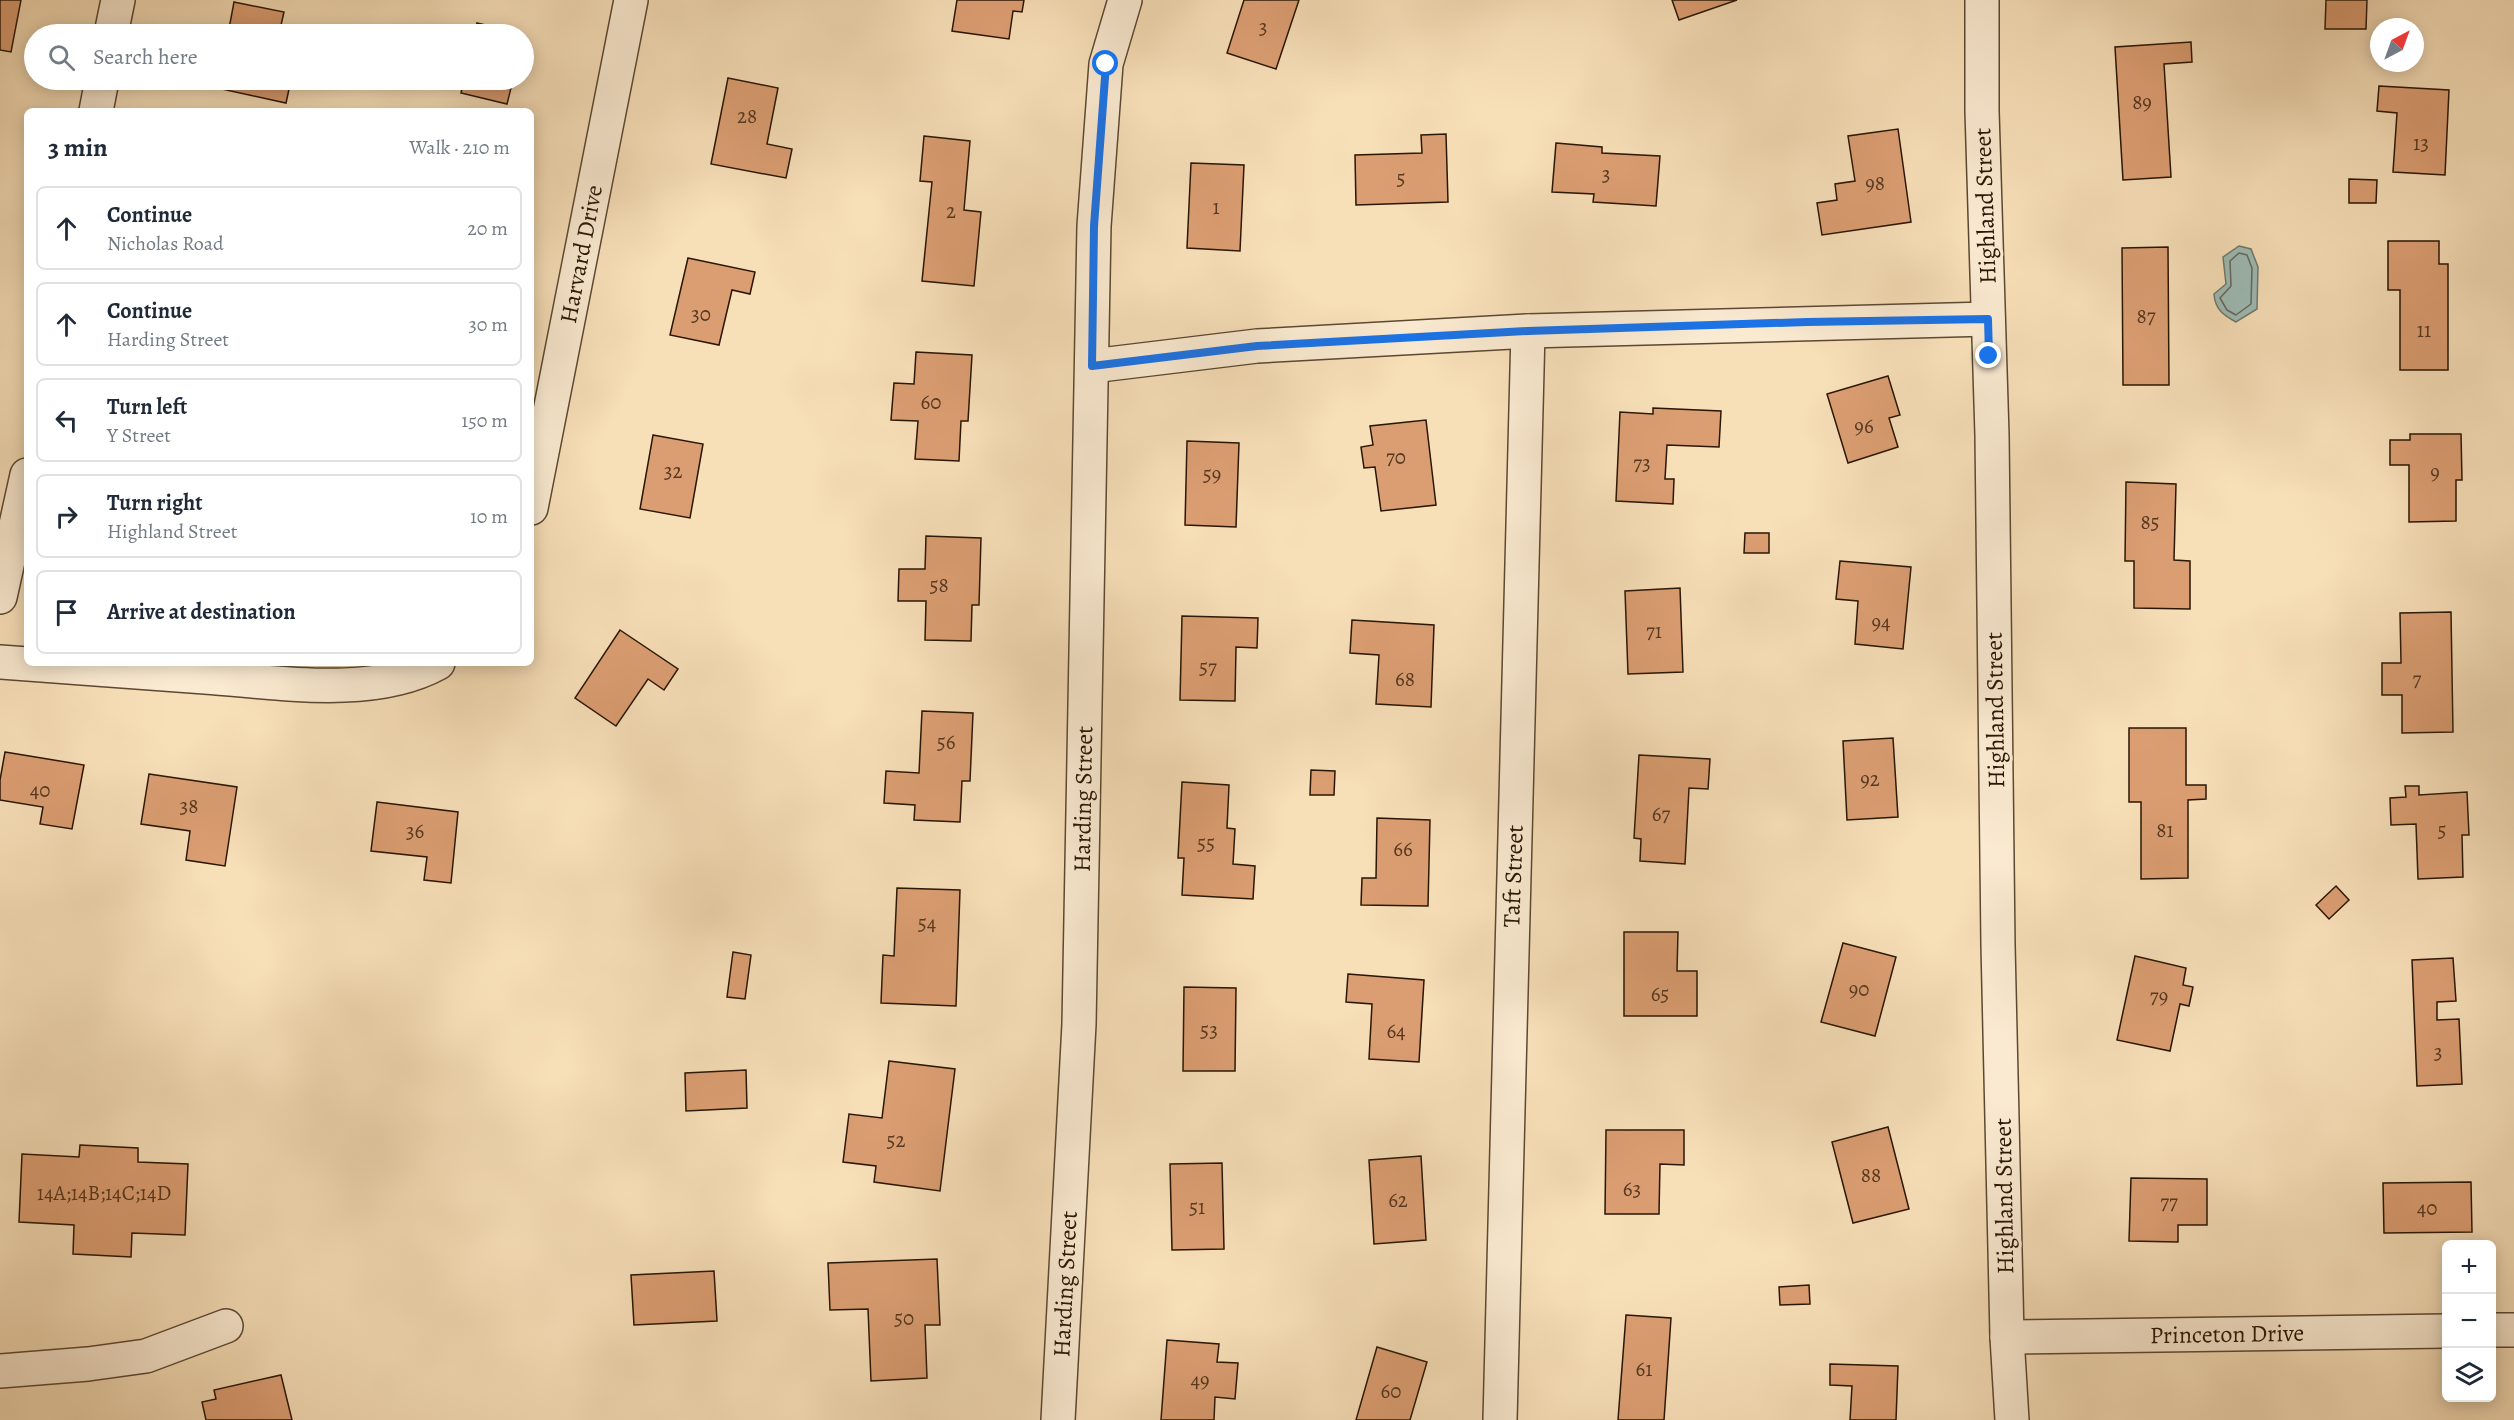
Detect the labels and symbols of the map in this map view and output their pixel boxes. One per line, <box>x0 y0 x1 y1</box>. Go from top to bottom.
house number: 3 <box>1259 13 1267 41</box>
north arrow <box>2370 18 2424 72</box>
route start <box>1092 50 1118 76</box>
house number: 89 <box>2132 88 2152 116</box>
house number: 28 <box>737 102 757 130</box>
street label: Highland Street <box>1966 127 2004 285</box>
house number: 13 <box>2413 129 2429 157</box>
house number: 3 <box>1602 160 1610 188</box>
house number: 5 <box>1396 164 1406 192</box>
house number: 98 <box>1865 169 1885 197</box>
street label: Harvard Drive <box>552 182 610 326</box>
house number: 1 <box>1212 193 1220 221</box>
house number: 2 <box>946 197 956 225</box>
house number: 30 <box>691 300 711 328</box>
house number: 87 <box>2136 302 2156 330</box>
house number: 11 <box>2417 316 2431 344</box>
route end <box>1975 342 2001 368</box>
house number: 60 <box>921 388 941 416</box>
house number: 96 <box>1854 412 1874 440</box>
house number: 70 <box>1386 443 1406 471</box>
house number: 73 <box>1633 449 1651 477</box>
house number: 32 <box>664 457 682 485</box>
house number: 9 <box>2430 458 2440 486</box>
house number: 59 <box>1203 460 1221 488</box>
house number: 85 <box>2140 508 2160 536</box>
house number: 58 <box>929 571 949 599</box>
house number: 94 <box>1871 608 1891 636</box>
house number: 71 <box>1646 617 1662 645</box>
street label: Highland Street <box>1978 631 2012 788</box>
house number: 57 <box>1199 653 1217 681</box>
house number: 68 <box>1395 665 1415 693</box>
house number: 7 <box>2413 665 2422 693</box>
street label: Harding Street <box>1066 725 1100 872</box>
house number: 56 <box>937 728 956 756</box>
house number: 92 <box>1860 765 1880 793</box>
house number: 40 <box>30 776 50 804</box>
house number: 38 <box>180 792 198 820</box>
house number: 67 <box>1652 800 1670 828</box>
house number: 81 <box>2156 816 2174 844</box>
house number: 5 <box>2437 816 2447 844</box>
house number: 36 <box>406 817 425 845</box>
street label: Taft Street <box>1495 824 1531 928</box>
house number: 55 <box>1197 829 1215 857</box>
house number: 66 <box>1393 835 1413 863</box>
house number: 54 <box>918 909 936 937</box>
house number: 90 <box>1849 975 1869 1003</box>
house number: 65 <box>1651 980 1669 1008</box>
house number: 79 <box>2150 982 2168 1010</box>
house number: 53 <box>1200 1016 1218 1044</box>
house number: 64 <box>1386 1017 1406 1045</box>
house number: 3 <box>2434 1038 2442 1066</box>
street label: Highland Street <box>1987 1117 2021 1274</box>
house number: 52 <box>886 1126 906 1154</box>
house number: 88 <box>1861 1161 1881 1189</box>
house number: 63 <box>1623 1175 1641 1203</box>
house number: 14A;14B;14C;14D <box>37 1179 171 1207</box>
house number: 62 <box>1388 1186 1408 1214</box>
house number: 77 <box>2160 1188 2178 1216</box>
house number: 51 <box>1189 1193 1205 1221</box>
house number: 40 <box>2417 1194 2437 1222</box>
street label: Harding Street <box>1045 1210 1085 1358</box>
house number: 50 <box>894 1304 914 1332</box>
street label: Princeton Drive <box>2150 1317 2304 1351</box>
house number: 61 <box>1636 1355 1652 1383</box>
house number: 49 <box>1190 1366 1210 1394</box>
house number: 60 <box>1381 1377 1401 1405</box>

